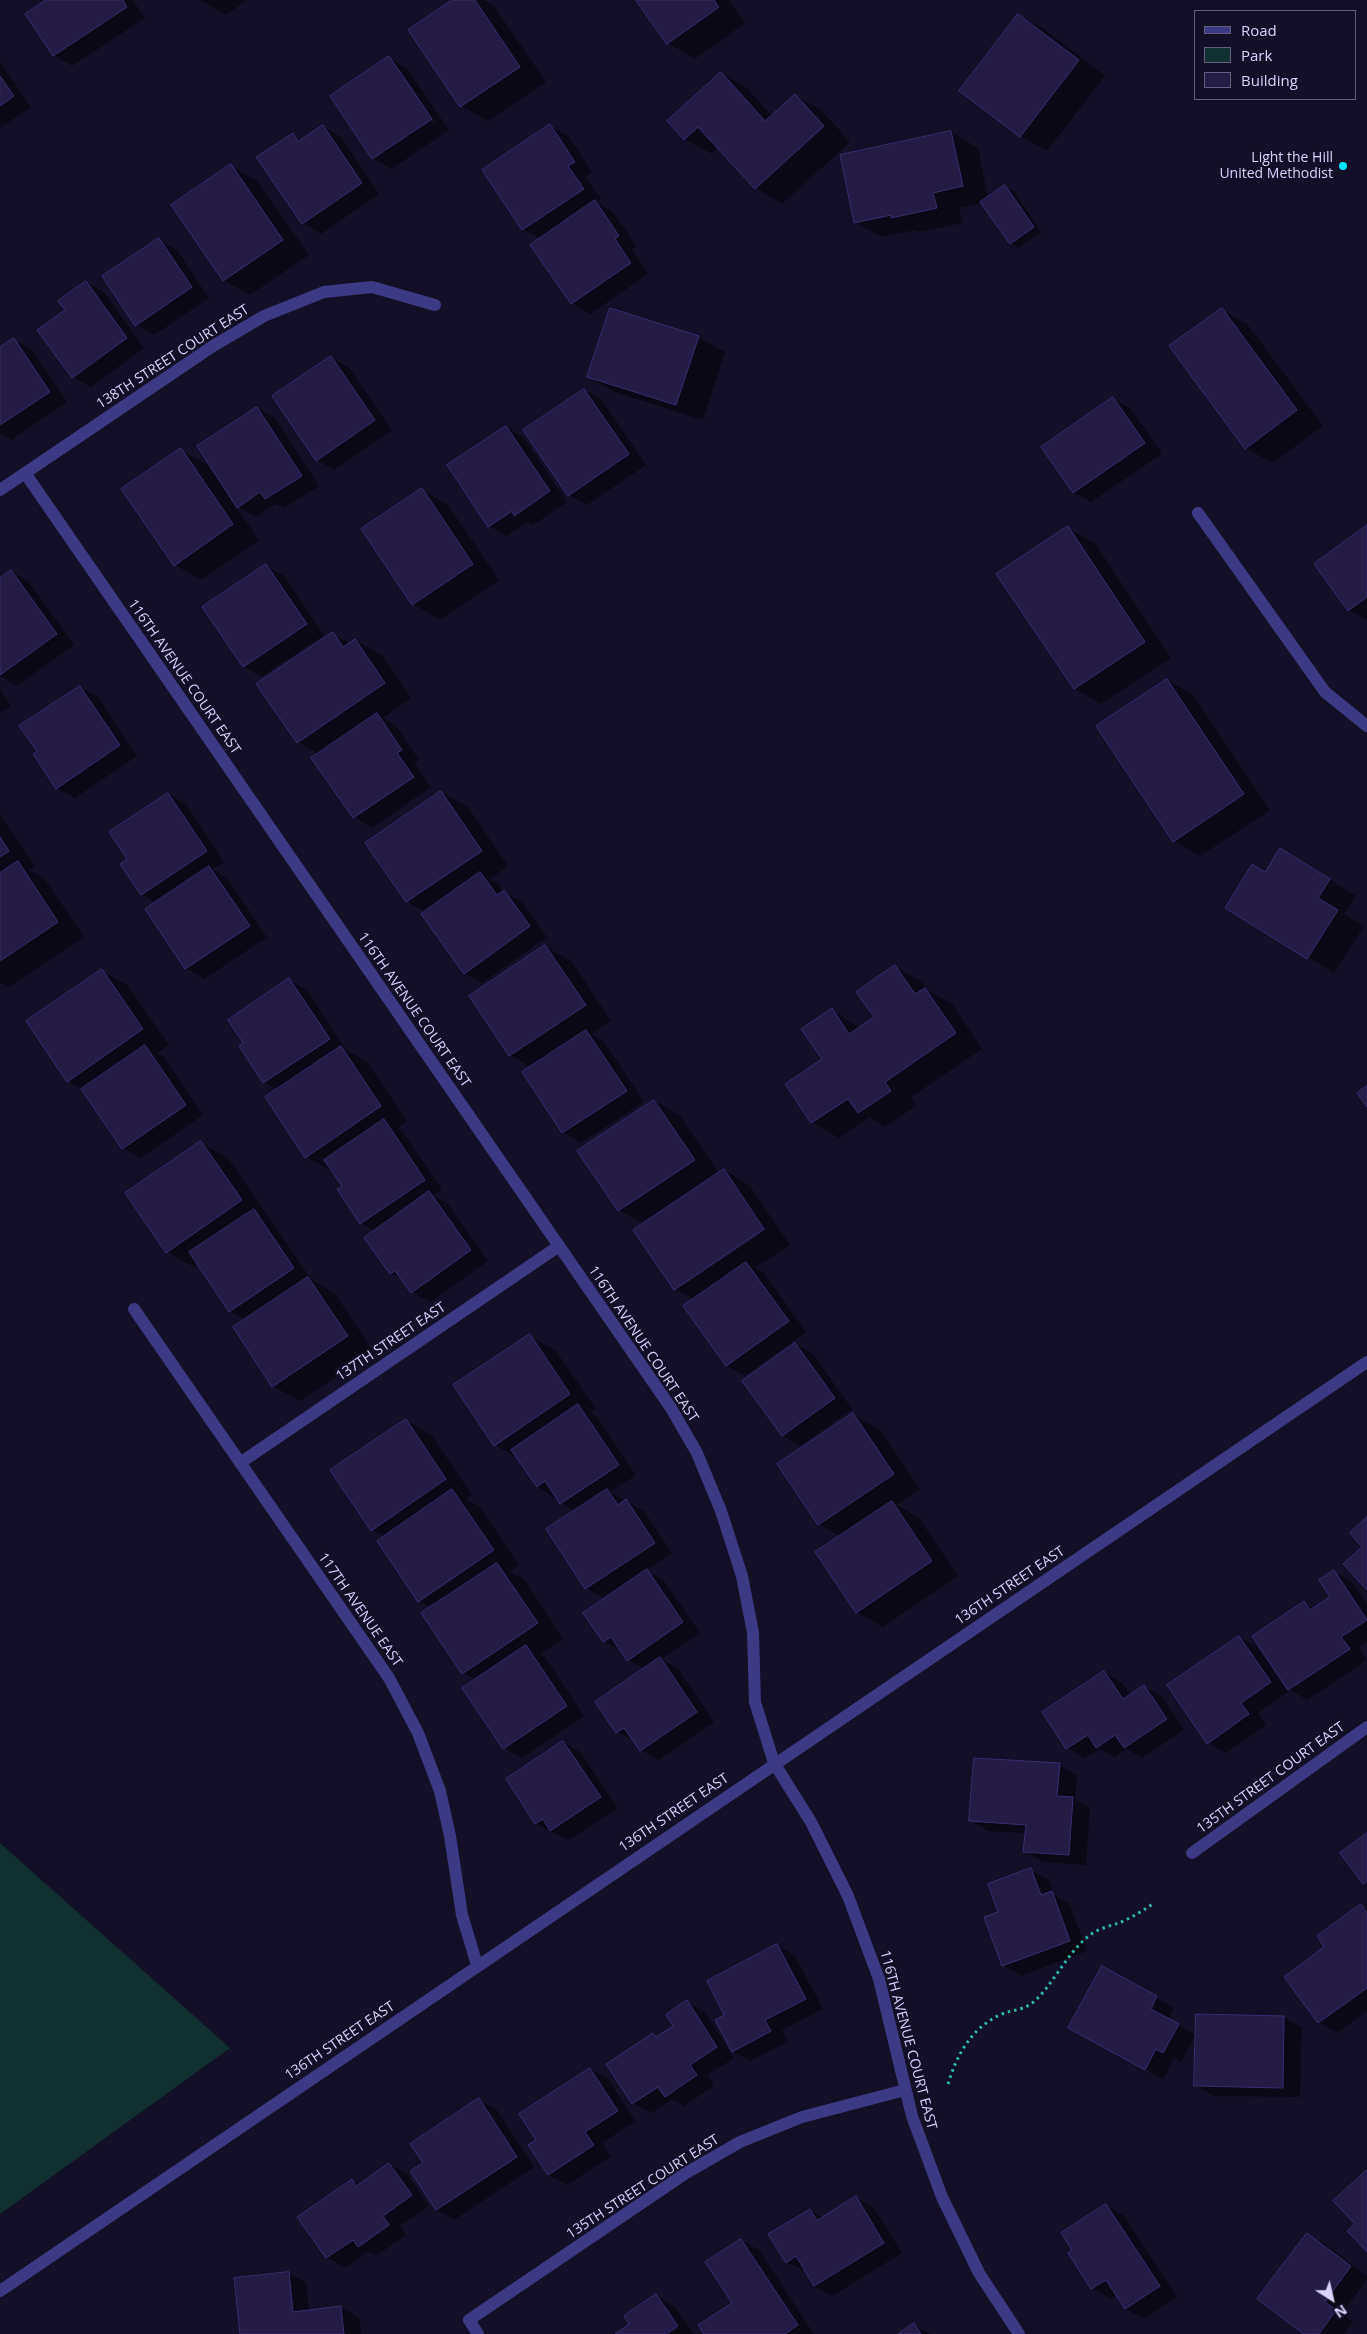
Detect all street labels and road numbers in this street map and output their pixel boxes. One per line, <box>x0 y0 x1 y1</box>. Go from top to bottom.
street label: 138TH STREET COURT EAST <box>94 301 252 413</box>
street label: 116TH AVENUE COURT EAST <box>124 597 244 757</box>
street label: 116TH AVENUE COURT EAST <box>354 930 474 1090</box>
street label: 116TH AVENUE COURT EAST <box>584 1263 702 1425</box>
street label: 137TH STREET EAST <box>333 1299 449 1385</box>
street label: 136TH STREET EAST <box>952 1543 1068 1629</box>
street label: 117TH AVENUE EAST <box>314 1550 406 1670</box>
street label: 135TH STREET COURT EAST <box>1194 1719 1348 1837</box>
street label: 136TH STREET EAST <box>616 1770 732 1856</box>
street label: 116TH AVENUE COURT EAST <box>876 1949 940 2131</box>
street label: 136TH STREET EAST <box>282 1998 398 2084</box>
street label: 135TH STREET COURT EAST <box>564 2131 722 2243</box>

